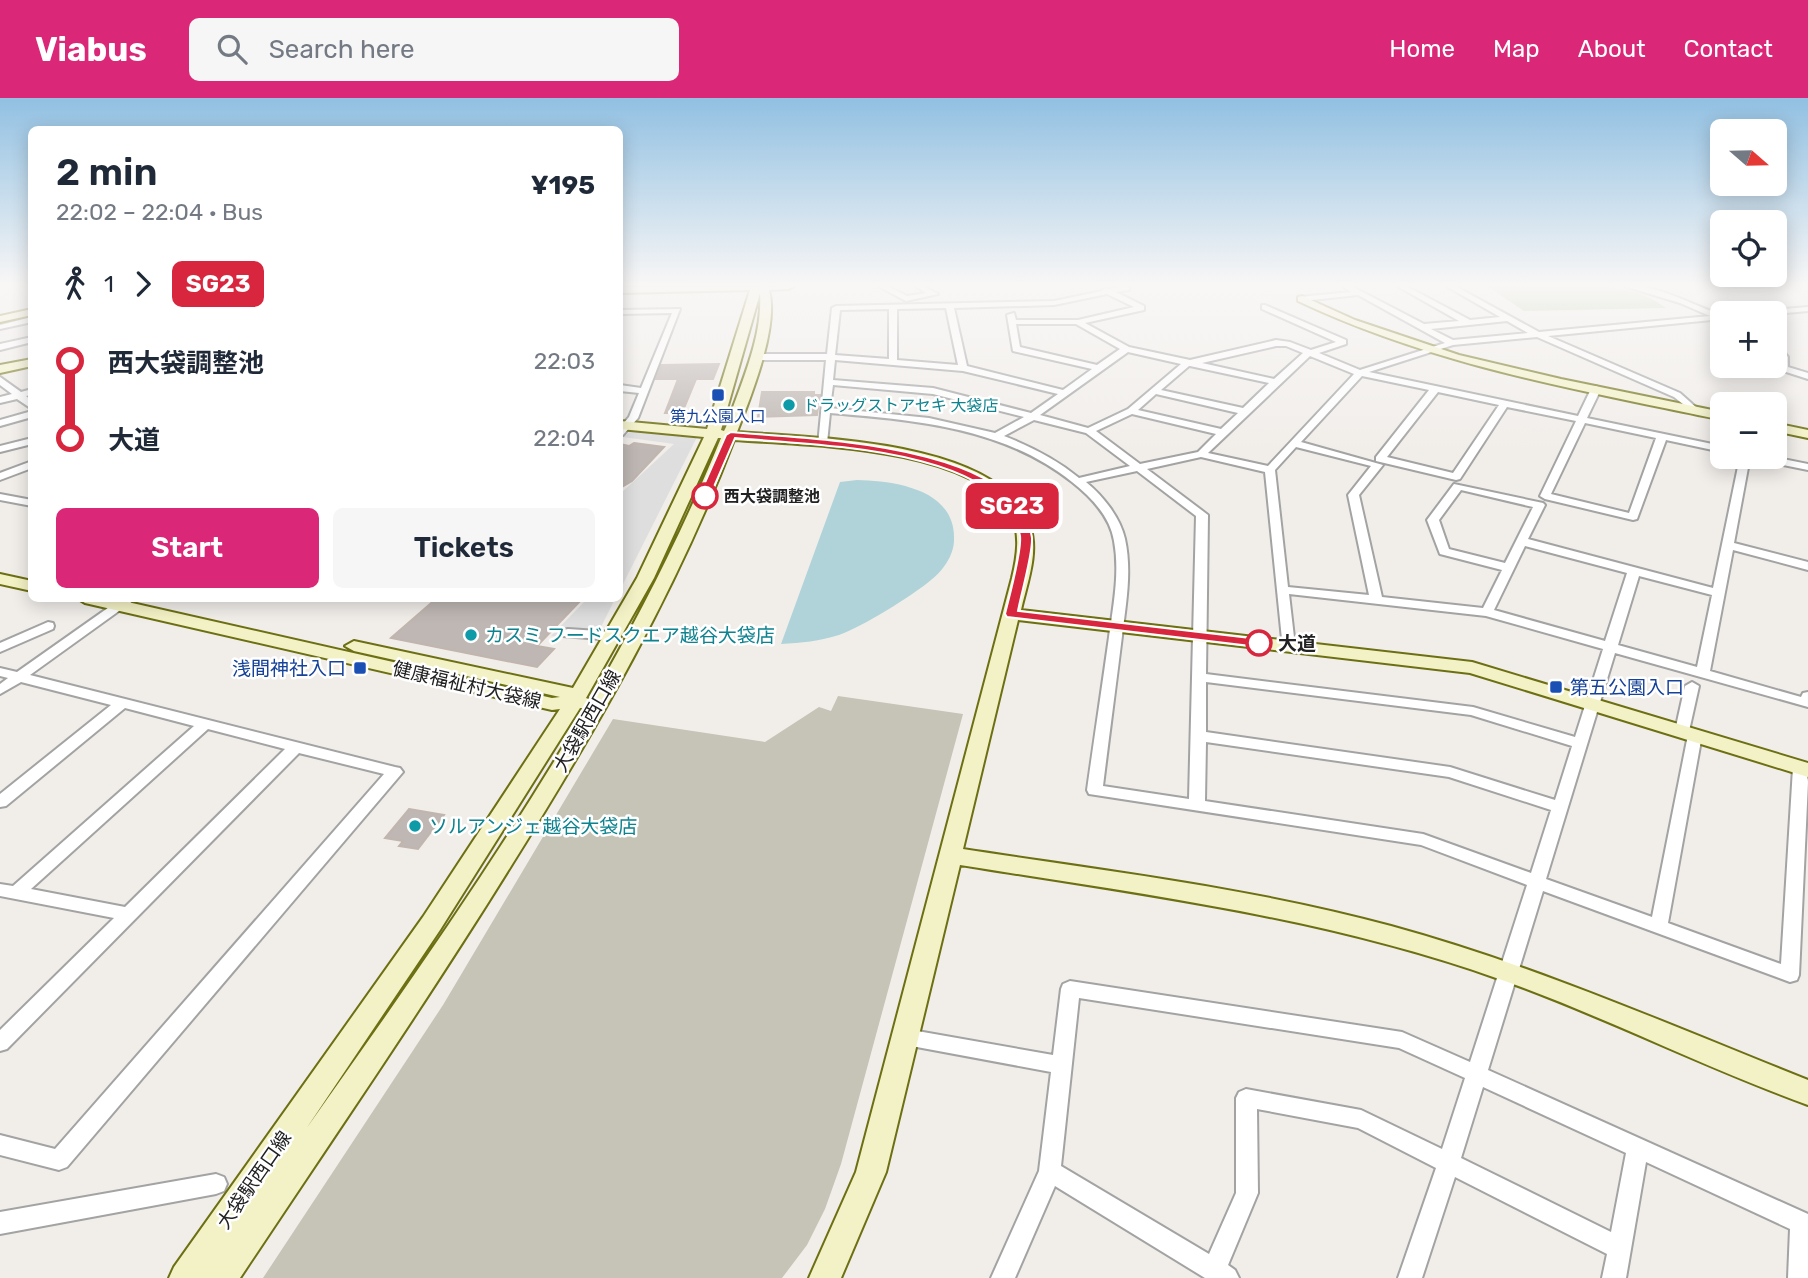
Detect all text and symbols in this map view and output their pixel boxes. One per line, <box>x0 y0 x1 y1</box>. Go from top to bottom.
search box <box>189 18 679 81</box>
text: Viabus <box>35 30 147 69</box>
icon: search <box>213 30 251 68</box>
text: Search here <box>269 34 415 65</box>
text: Home <box>1389 35 1455 63</box>
text: Map <box>1493 35 1540 63</box>
text: About <box>1578 35 1646 63</box>
text: Contact <box>1684 35 1773 63</box>
north arrow <box>1710 119 1787 196</box>
map controls <box>1710 119 1787 469</box>
text: 2 min <box>56 149 158 195</box>
text: ¥195 <box>531 170 595 201</box>
text: 22:02 – 22:04 · Bus <box>56 198 263 226</box>
button: locate <box>1710 210 1787 287</box>
icon: walk <box>56 265 94 303</box>
icon: forward <box>124 265 162 303</box>
text: 1 <box>104 270 114 298</box>
text: SG23 <box>186 270 250 298</box>
button: + <box>1710 301 1787 378</box>
text: 22:03 <box>534 347 595 375</box>
text: 西大袋調整池 <box>108 348 264 379</box>
marker: 第九公園入口 <box>710 387 726 403</box>
button: − <box>1710 392 1787 469</box>
place label: ドラッグストアセキ 大袋店 <box>803 396 999 415</box>
marker: ドラッグストアセキ 大袋店 <box>781 397 797 413</box>
place label: 第九公園入口 <box>670 407 766 426</box>
text: 22:04 <box>533 424 595 452</box>
text: 大道 <box>108 425 160 456</box>
marker: 西大袋調整池 <box>692 483 718 509</box>
line badge: SG23 <box>963 483 1061 529</box>
place label: 西大袋調整池 <box>724 487 820 506</box>
text: SG23 <box>980 492 1044 520</box>
button: Start <box>56 508 319 588</box>
button: Tickets <box>333 508 595 588</box>
place label: カスミ フードスクエア越谷大袋店 <box>485 624 775 647</box>
marker: カスミ フードスクエア越谷大袋店 <box>463 627 479 643</box>
marker: 大道 <box>1246 630 1272 656</box>
place label: 大道 <box>1278 632 1316 655</box>
place label: 浅間神社入口 <box>232 657 346 680</box>
street label: 健康福祉村大袋線 <box>390 657 544 713</box>
marker: 浅間神社入口 <box>352 660 368 676</box>
street label: 大袋駅西口線 <box>549 666 625 776</box>
place label: 第五公園入口 <box>1570 676 1684 699</box>
marker: 第五公園入口 <box>1548 679 1564 695</box>
place label: ソルアンジェ越谷大袋店 <box>429 815 637 838</box>
marker: ソルアンジェ越谷大袋店 <box>407 818 423 834</box>
street label: 大袋駅西口線 <box>212 1127 296 1233</box>

